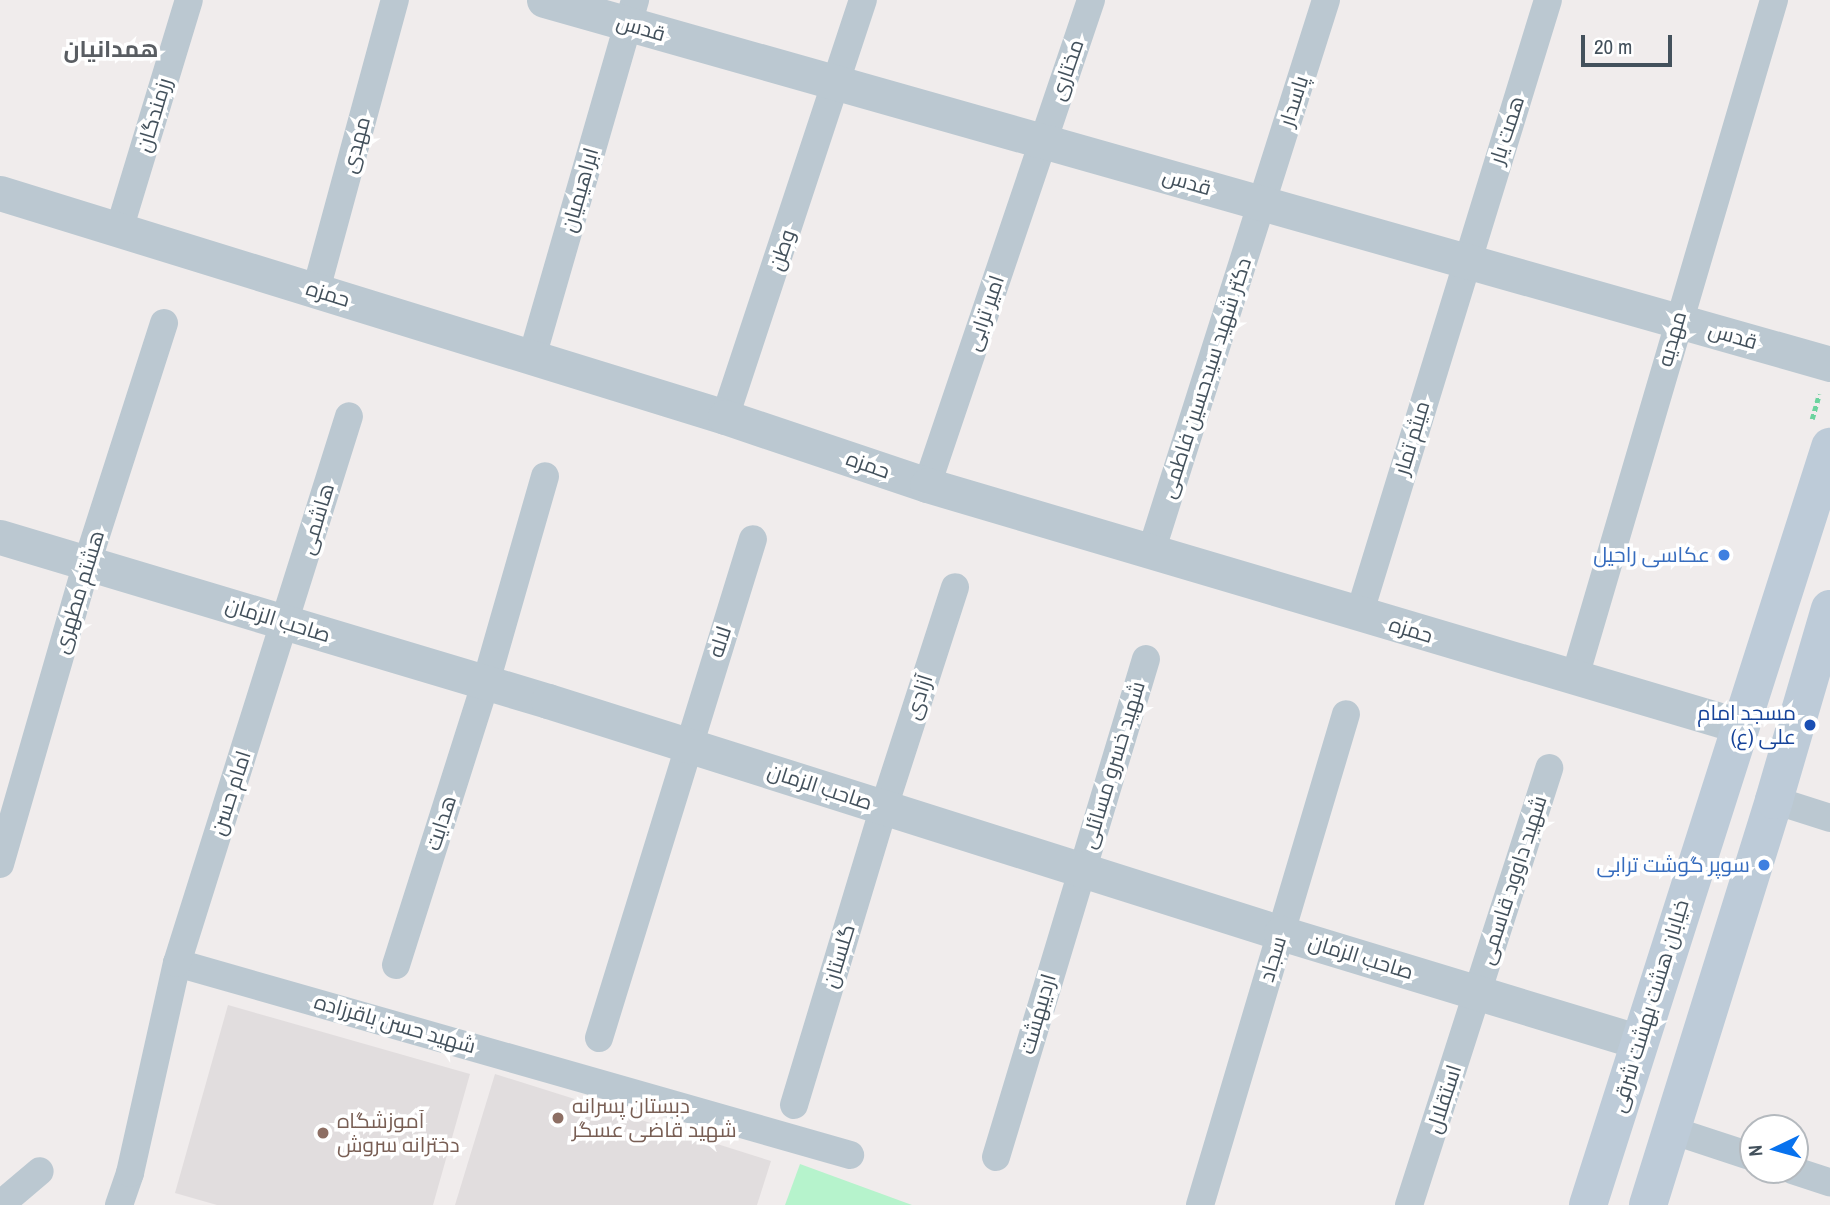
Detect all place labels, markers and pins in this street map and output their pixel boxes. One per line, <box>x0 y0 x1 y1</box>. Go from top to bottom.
place label: عکاسی راحیل <box>1593 542 1710 568</box>
marker: عکاسی راحیل <box>1716 547 1732 563</box>
place label: مسجد امام علی (ع) <box>1697 700 1796 750</box>
marker: مسجد امام علی (ع) <box>1802 717 1818 733</box>
place label: سوپر گوشت ترابی <box>1596 852 1750 878</box>
marker: سوپر گوشت ترابی <box>1756 857 1772 873</box>
place label: دبستان پسرانه شهید قاضی عسگر <box>572 1093 737 1143</box>
place label: آموزشگاه دخترانه سروش <box>337 1108 460 1158</box>
marker: دبستان پسرانه شهید قاضی عسگر <box>550 1110 566 1126</box>
marker: آموزشگاه دخترانه سروش <box>315 1125 331 1141</box>

